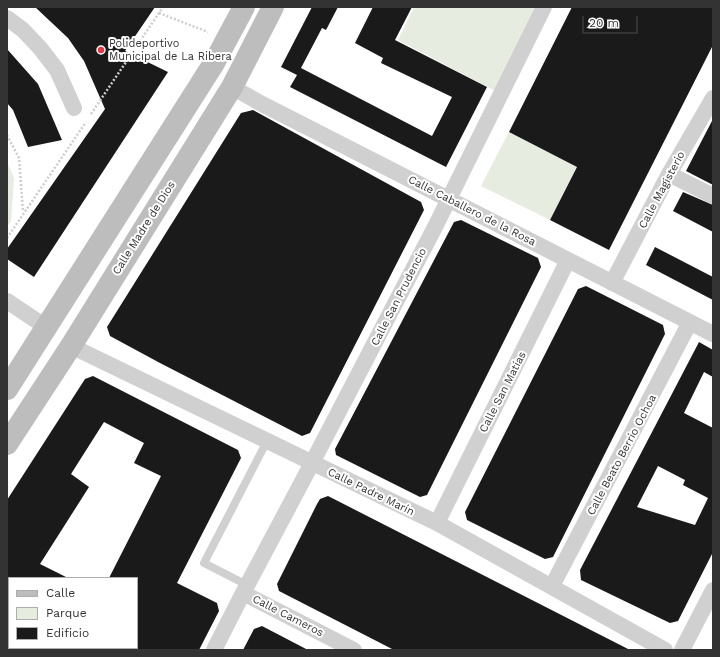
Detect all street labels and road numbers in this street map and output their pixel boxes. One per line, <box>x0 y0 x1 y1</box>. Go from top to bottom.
street label: Calle Magisterio <box>636 149 688 231</box>
street label: Calle Caballero de la Rosa <box>406 173 538 249</box>
street label: Calle Madre de Dios <box>110 179 178 277</box>
street label: Calle San Prudencio <box>369 246 429 348</box>
street label: Calle San Matías <box>477 349 529 435</box>
street label: Calle Beato Berrio Ochoa <box>585 392 659 518</box>
street label: Calle Padre Marín <box>326 465 416 519</box>
street label: Calle Cameros <box>250 592 326 640</box>

